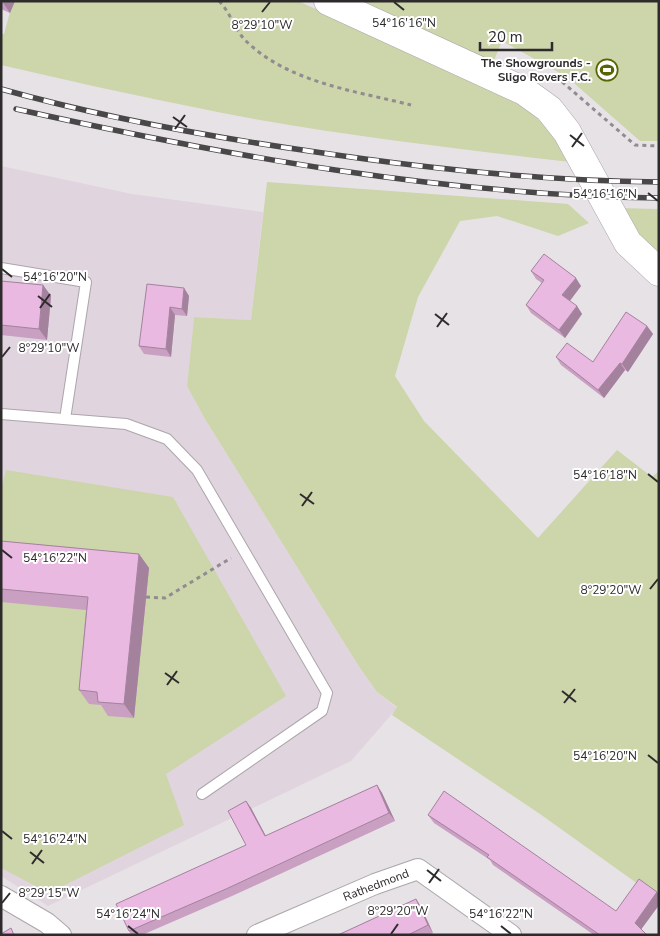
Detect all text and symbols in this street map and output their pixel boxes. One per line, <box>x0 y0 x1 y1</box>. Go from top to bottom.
text: 54°16'16"N <box>372 15 436 31</box>
text: 8°29'10"W <box>231 17 293 33</box>
scale bar <box>480 20 552 52</box>
text: 20 m <box>488 27 523 47</box>
place label: The Showgrounds - Sligo Rovers F.C. <box>481 55 591 85</box>
sports icon: The Showgrounds - Sligo Rovers F.C. <box>595 58 619 82</box>
text: 54°16'16"N <box>573 186 637 202</box>
text: 54°16'20"N <box>23 269 87 285</box>
text: 8°29'10"W <box>18 340 80 356</box>
text: 54°16'18"N <box>573 467 637 483</box>
text: 54°16'22"N <box>23 550 87 566</box>
text: 8°29'20"W <box>580 582 642 598</box>
text: 54°16'20"N <box>573 748 637 764</box>
text: 54°16'24"N <box>23 831 87 847</box>
street label: Rathedmond <box>341 865 411 905</box>
text: 8°29'15"W <box>18 885 80 901</box>
text: 8°29'20"W <box>367 903 429 919</box>
text: 54°16'24"N <box>96 906 160 922</box>
text: 54°16'22"N <box>469 906 533 922</box>

